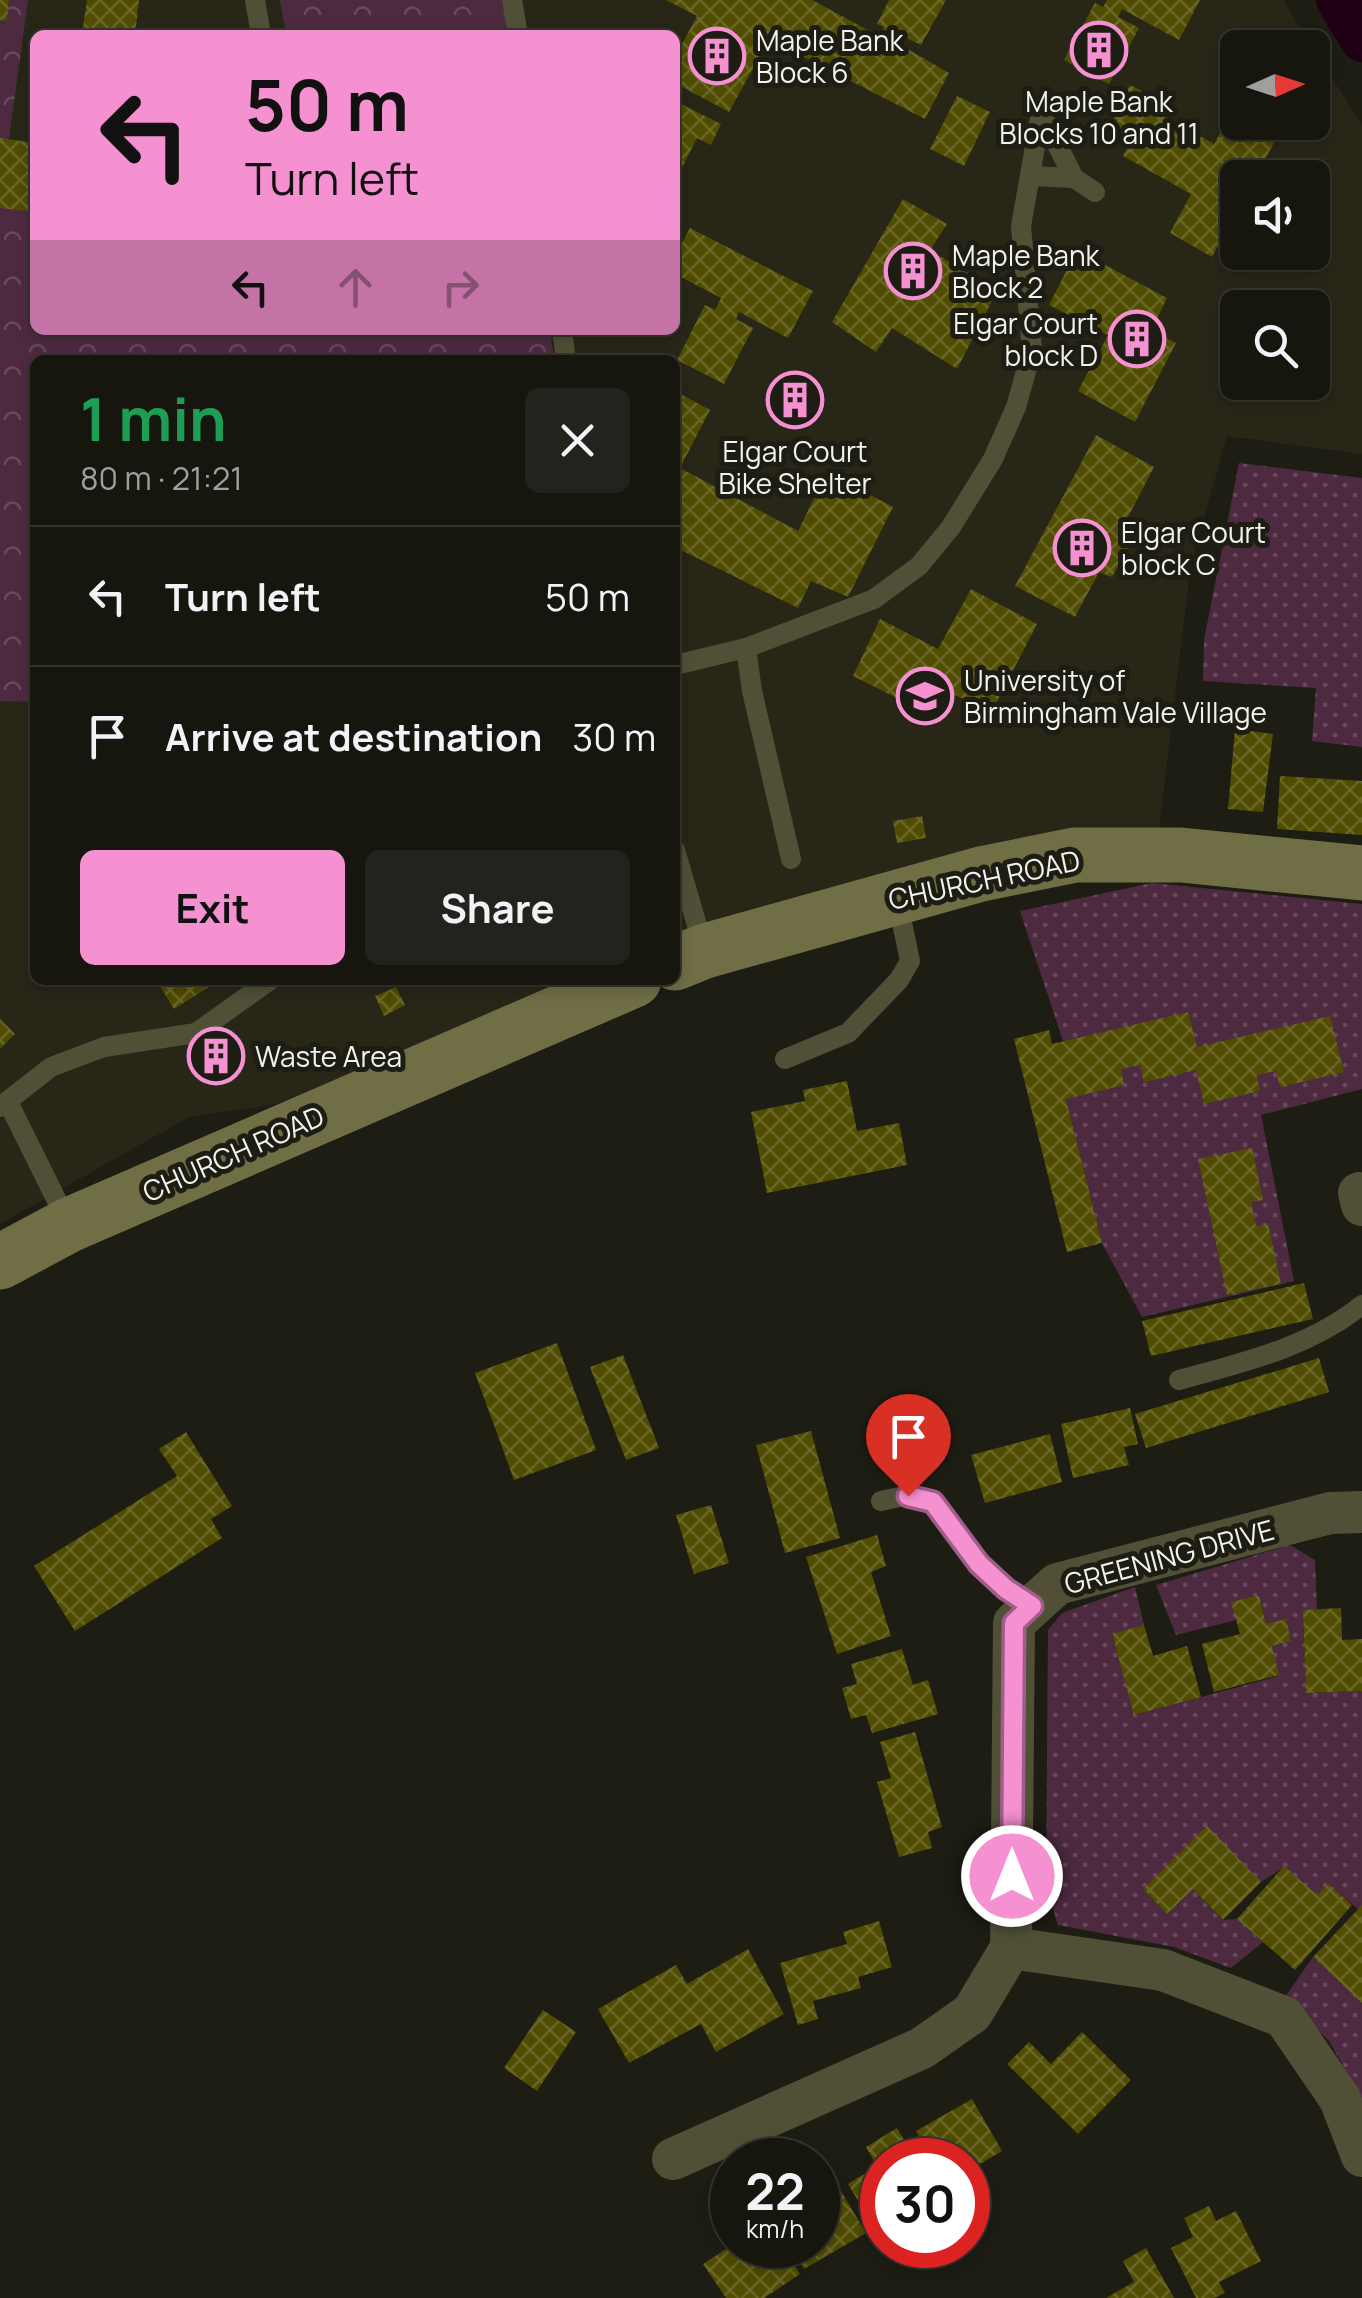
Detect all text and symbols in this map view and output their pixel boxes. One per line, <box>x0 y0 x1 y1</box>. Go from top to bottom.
building icon: Maple Bank Blocks 10 and 11 <box>1069 20 1129 80</box>
place label: Maple Bank Block 6 <box>756 21 905 91</box>
building icon: Maple Bank Block 6 <box>687 26 747 86</box>
north arrow <box>1220 30 1330 140</box>
map controls <box>1220 30 1330 400</box>
text: 50 m <box>245 56 409 152</box>
icon: left <box>80 70 210 200</box>
place label: Maple Bank Blocks 10 and 11 <box>999 82 1199 152</box>
text: Turn left <box>245 147 419 209</box>
button: sound <box>1220 160 1330 270</box>
place label: Maple Bank Block 2 <box>952 236 1101 306</box>
building icon: Maple Bank Block 2 <box>883 241 943 301</box>
icon: left <box>223 260 278 315</box>
icon: ahead <box>328 260 383 315</box>
icon: right <box>433 260 488 315</box>
button: search <box>1220 290 1330 400</box>
place label: Elgar Court block D <box>953 304 1098 374</box>
building icon: Elgar Court block D <box>1107 309 1167 369</box>
building icon: Elgar Court Bike Shelter <box>765 370 825 430</box>
text: 1 min <box>80 377 227 459</box>
button: close <box>525 388 630 493</box>
place label: Elgar Court Bike Shelter <box>718 432 872 502</box>
text: 80 m · 21:21 <box>80 456 243 500</box>
place label: Elgar Court block C <box>1121 513 1266 583</box>
building icon: Elgar Court block C <box>1052 518 1112 578</box>
icon: left <box>80 569 135 624</box>
text: Turn left <box>165 570 321 622</box>
text: 50 m <box>545 570 630 622</box>
place label: University of Birmingham Vale Village <box>964 661 1267 731</box>
school or university icon: University of Birmingham Vale Village <box>895 666 955 726</box>
icon: arrive <box>80 709 135 764</box>
text: Arrive at destination <box>165 710 542 762</box>
text: 30 m <box>572 710 656 762</box>
street label: CHURCH ROAD <box>885 840 1083 918</box>
button: Exit <box>80 850 345 965</box>
button: Share <box>365 850 630 965</box>
building icon: Waste Area <box>186 1026 246 1086</box>
place label: Waste Area <box>255 1037 402 1075</box>
street label: CHURCH ROAD <box>136 1096 330 1210</box>
pin <box>866 1394 951 1497</box>
icon: arrive <box>881 1409 936 1464</box>
street label: GREENING DRIVE <box>1060 1510 1278 1602</box>
position arrow <box>960 1824 1064 1928</box>
speed limit sign: 30 <box>860 2138 990 2268</box>
text: 22 <box>745 2157 805 2225</box>
text: km/h <box>746 2211 804 2246</box>

